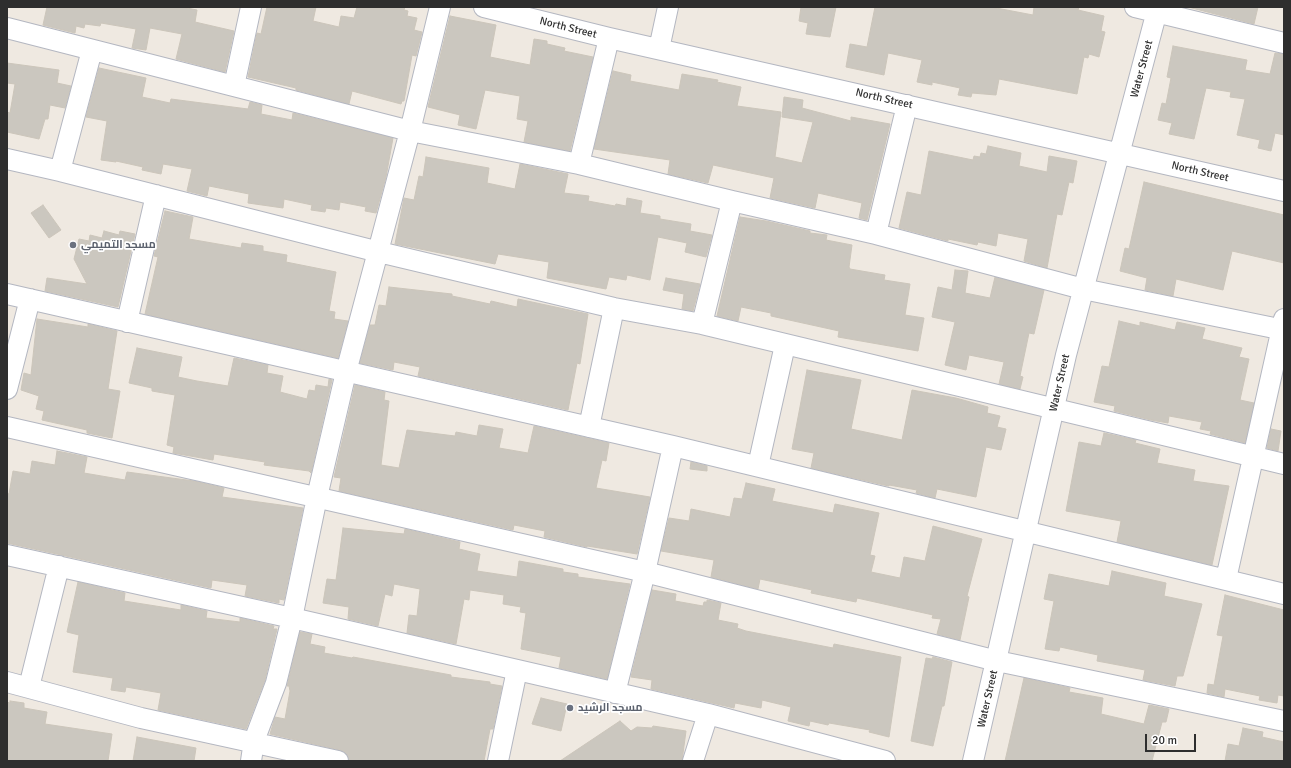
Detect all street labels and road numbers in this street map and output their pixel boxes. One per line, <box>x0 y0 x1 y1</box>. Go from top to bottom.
street label: North Street <box>538 15 598 41</box>
street label: Water Street <box>1128 39 1156 99</box>
street label: North Street <box>854 86 914 112</box>
street label: North Street <box>1170 159 1230 185</box>
street label: Water Street <box>1047 353 1073 413</box>
street label: Water Street <box>975 669 1001 729</box>

